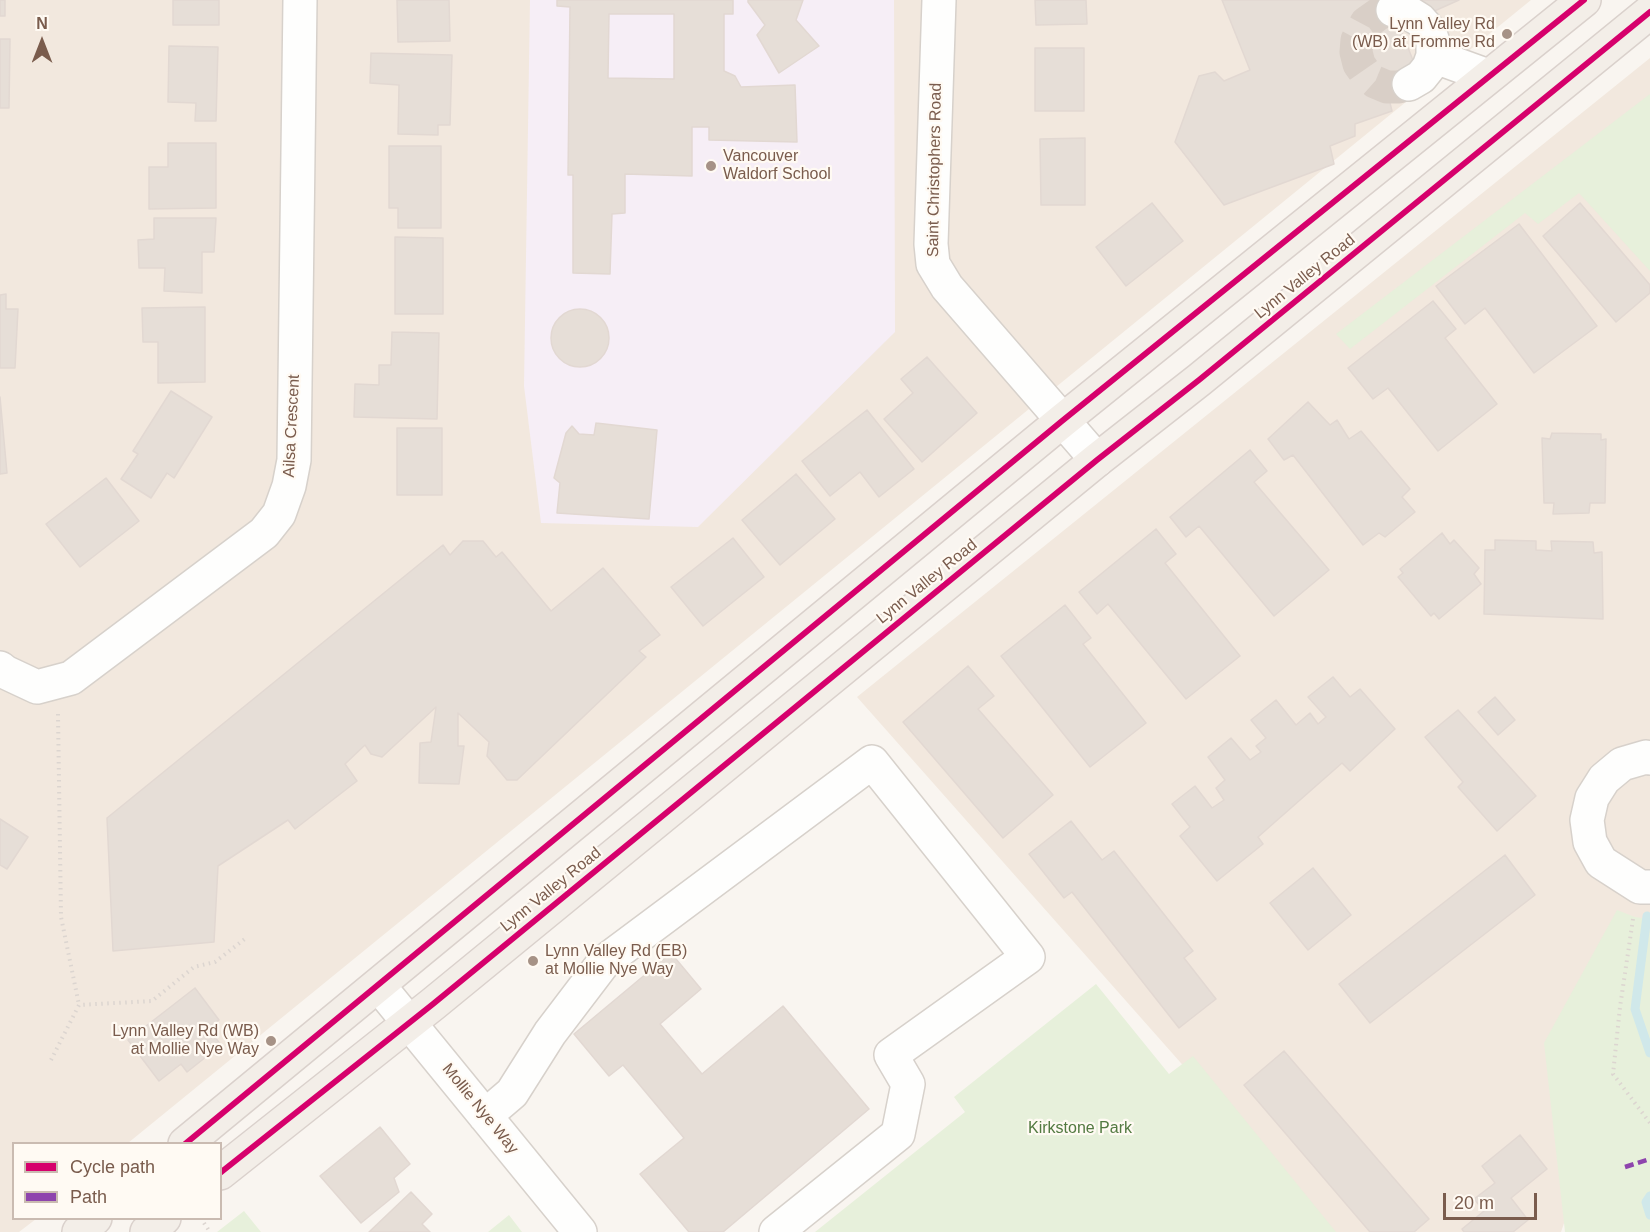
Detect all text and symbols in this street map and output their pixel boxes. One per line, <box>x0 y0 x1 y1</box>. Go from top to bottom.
north arrow <box>12 12 72 72</box>
text: N <box>36 15 48 32</box>
place label: Lynn Valley Rd (WB) at Fromme Rd <box>1352 15 1495 53</box>
marker: Lynn Valley Rd (WB) at Fromme Rd <box>1500 27 1514 41</box>
street label: Saint Christophers Road <box>924 83 946 257</box>
place label: Vancouver Waldorf School <box>723 147 831 185</box>
marker: Vancouver Waldorf School <box>704 159 718 173</box>
street label: Lynn Valley Road <box>1251 231 1359 323</box>
street label: Ailsa Crescent <box>280 374 304 478</box>
street label: Lynn Valley Road <box>873 536 981 628</box>
street label: Lynn Valley Road <box>497 844 605 936</box>
place label: Lynn Valley Rd (EB) at Mollie Nye Way <box>545 942 687 980</box>
marker: Lynn Valley Rd (EB) at Mollie Nye Way <box>526 954 540 968</box>
place label: Lynn Valley Rd (WB) at Mollie Nye Way <box>112 1022 259 1060</box>
marker: Lynn Valley Rd (WB) at Mollie Nye Way <box>264 1034 278 1048</box>
street label: Mollie Nye Way <box>438 1060 522 1158</box>
park label: Kirkstone Park <box>1028 1119 1132 1139</box>
legend <box>12 1142 222 1220</box>
text: Cycle path <box>70 1157 155 1177</box>
scale bar <box>1446 1181 1540 1219</box>
text: Path <box>70 1187 107 1207</box>
text: 20 m <box>1454 1193 1494 1213</box>

